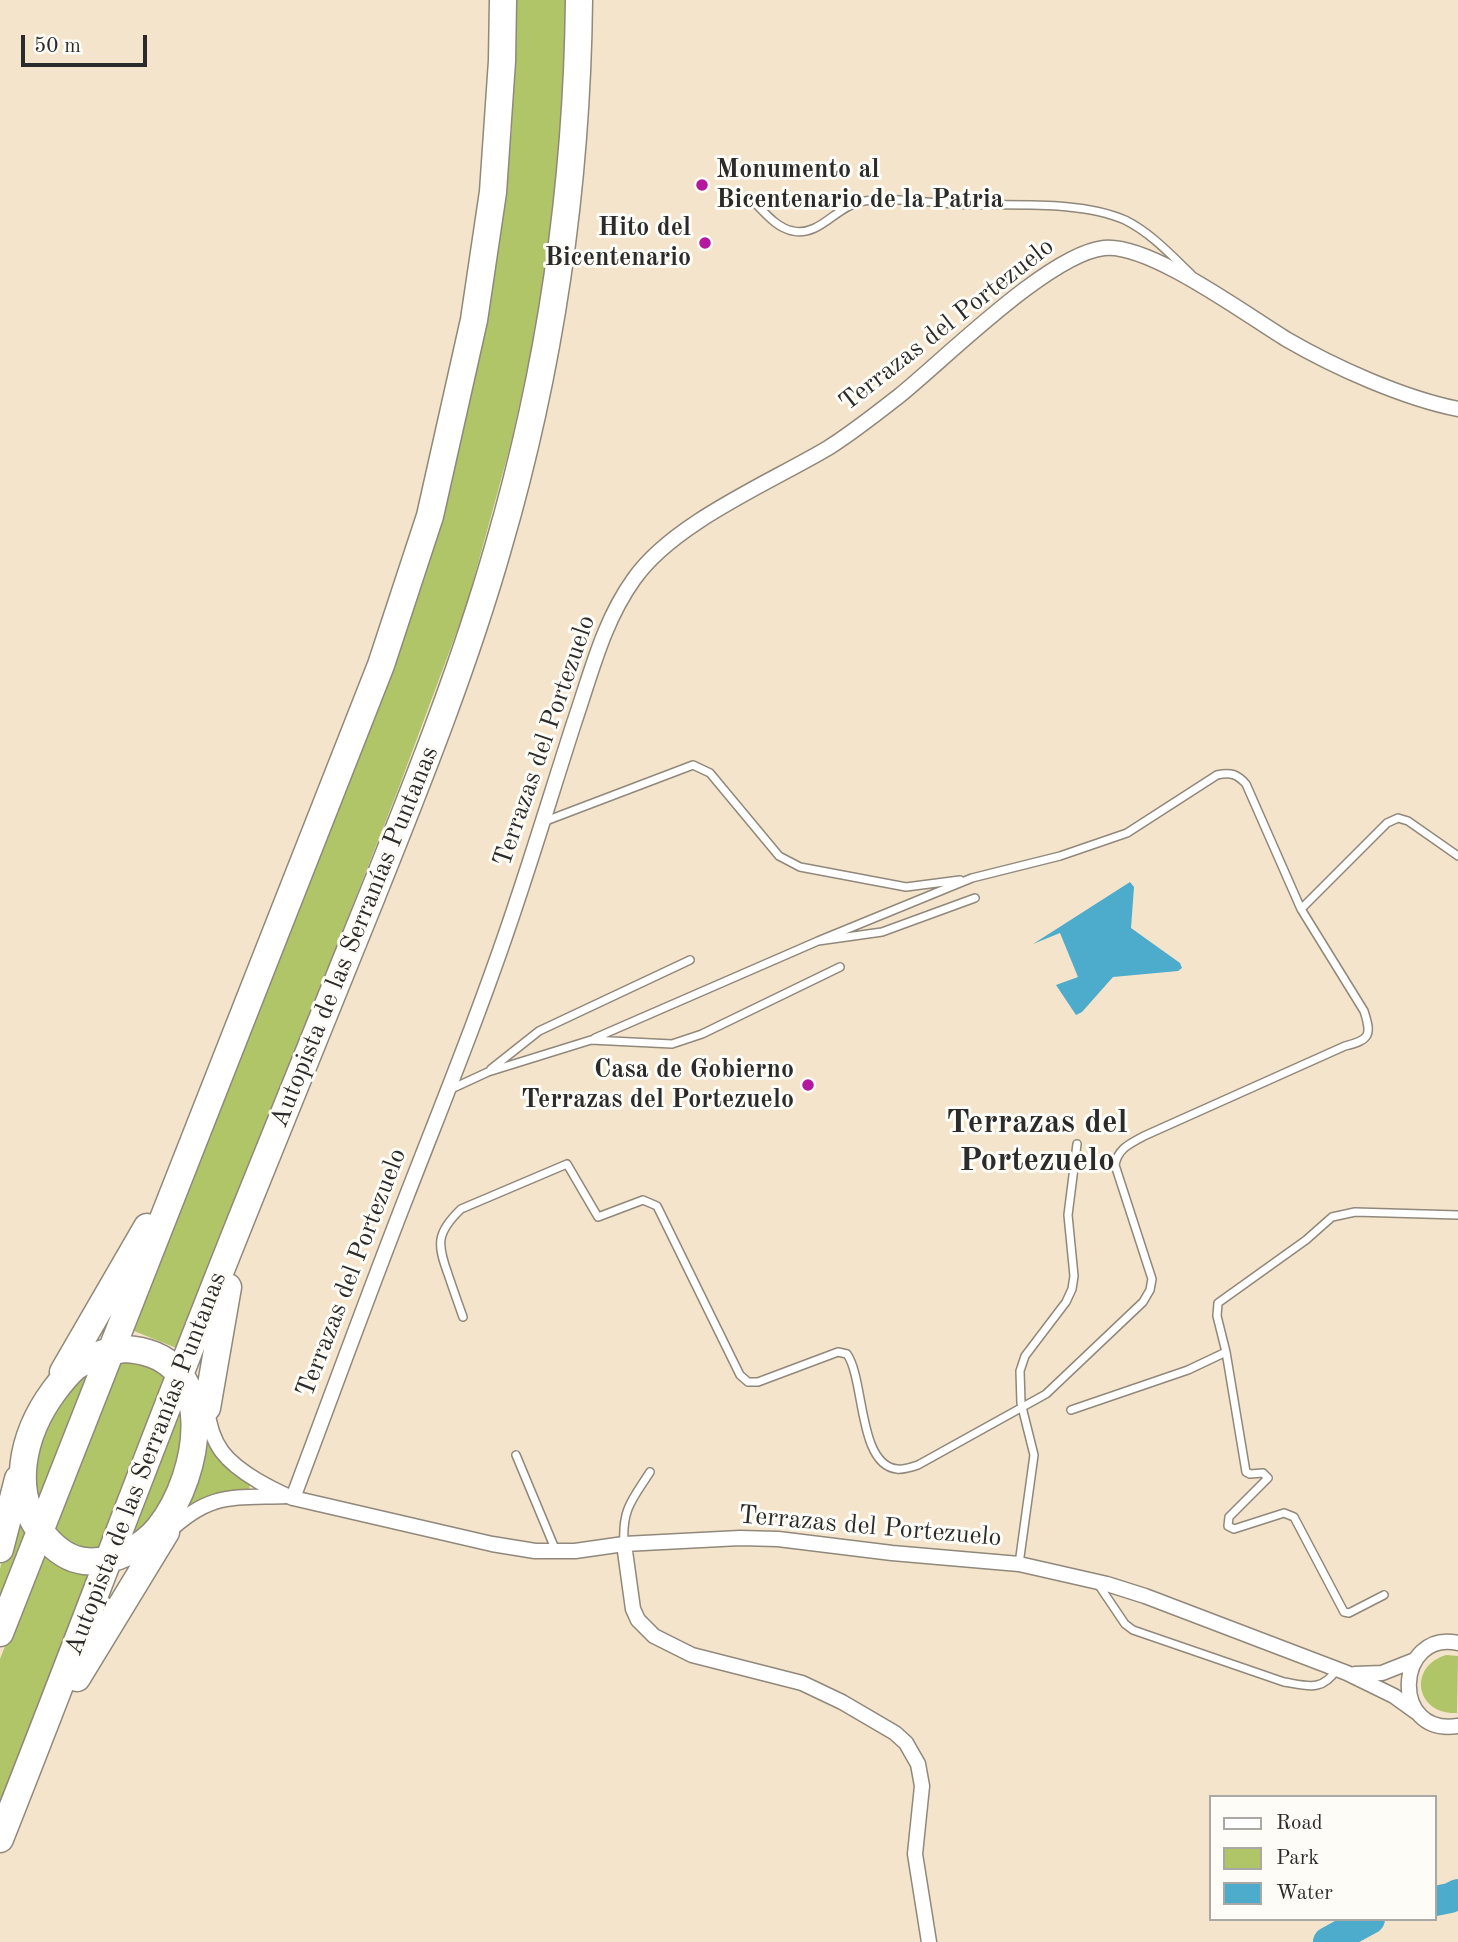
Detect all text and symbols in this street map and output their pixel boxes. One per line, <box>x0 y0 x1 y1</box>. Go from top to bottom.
scale bar <box>24 21 150 65</box>
text: 50 m <box>34 36 81 57</box>
place label: Monumento al Bicentenario de la Patria <box>716 154 1004 216</box>
marker: Monumento al Bicentenario de la Patria <box>694 177 710 193</box>
place label: Hito del Bicentenario <box>544 212 691 274</box>
street label: Terrazas del Portezuelo <box>833 232 1061 418</box>
marker: Hito del Bicentenario <box>697 235 713 251</box>
street label: Terrazas del Portezuelo <box>487 611 603 871</box>
street label: Autopista de las Serranías Puntanas <box>264 742 446 1132</box>
place label: Casa de Gobierno Terrazas del Portezuelo <box>521 1054 794 1116</box>
marker: Casa de Gobierno Terrazas del Portezuelo <box>800 1077 816 1093</box>
district label: Terrazas del Portezuelo <box>946 1103 1128 1181</box>
street label: Terrazas del Portezuelo <box>290 1144 414 1402</box>
street label: Autopista de las Serranías Puntanas <box>58 1268 234 1660</box>
street label: Terrazas del Portezuelo <box>737 1500 1003 1554</box>
legend <box>1210 1795 1437 1921</box>
text: Road <box>1276 1813 1323 1834</box>
text: Park <box>1276 1848 1319 1869</box>
text: Water <box>1276 1883 1333 1904</box>

